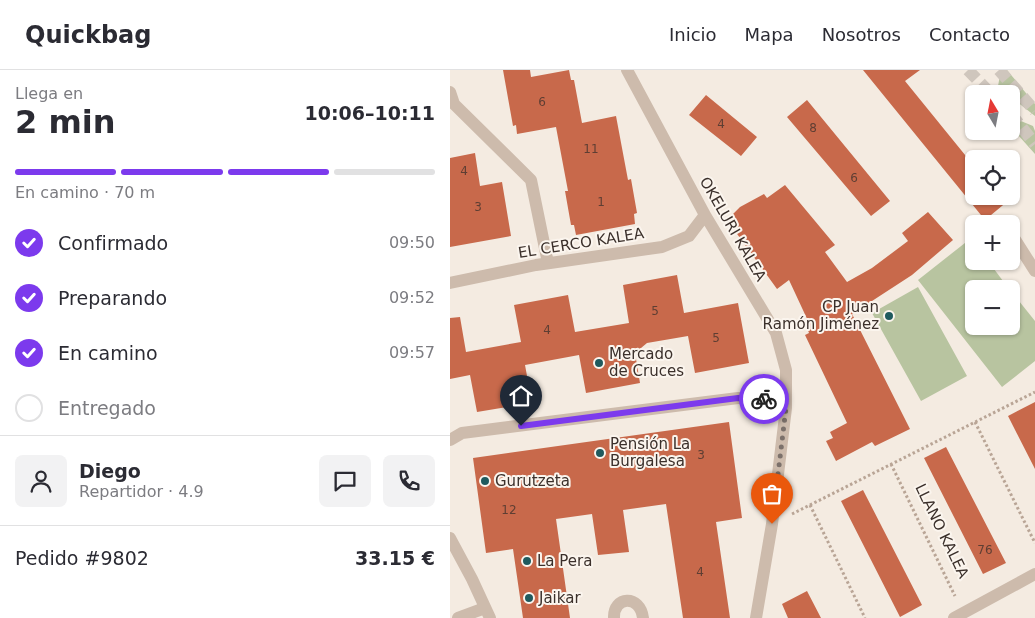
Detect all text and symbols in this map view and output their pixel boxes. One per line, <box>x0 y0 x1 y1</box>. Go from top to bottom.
text: Quickbag <box>25 21 151 49</box>
text: Inicio <box>669 24 717 45</box>
text: Mapa <box>745 24 794 45</box>
text: Nosotros <box>822 24 901 45</box>
text: Contacto <box>929 24 1010 45</box>
text: Llega en <box>15 84 83 103</box>
north arrow <box>965 85 1020 140</box>
map controls <box>965 85 1020 335</box>
house number: 6 <box>538 95 546 109</box>
text: 10:06–10:11 <box>305 102 435 124</box>
text: 2 min <box>15 103 116 141</box>
house number: 4 <box>717 117 725 131</box>
house number: 8 <box>809 121 817 135</box>
house number: 11 <box>583 142 599 156</box>
button: locate <box>965 150 1020 205</box>
house number: 4 <box>460 164 468 178</box>
house number: 6 <box>850 171 858 185</box>
street label: OKELURI KALEA <box>696 174 770 285</box>
text: En camino · 70 m <box>15 183 155 202</box>
house number: 1 <box>597 195 605 209</box>
house number: 3 <box>474 200 482 214</box>
button: + <box>965 215 1020 270</box>
street label: EL CERCO KALEA <box>517 224 646 262</box>
icon: check <box>15 229 43 257</box>
text: Confirmado <box>58 232 168 254</box>
text: 09:50 <box>389 233 435 252</box>
button: − <box>965 280 1020 335</box>
icon: check <box>15 284 43 312</box>
text: Preparando <box>58 287 167 309</box>
text: 09:52 <box>389 288 435 307</box>
place label: CP Juan Ramón Jiménez <box>763 298 879 333</box>
house number: 5 <box>651 304 659 318</box>
marker: CP Juan Ramón Jiménez <box>883 310 895 322</box>
house number: 4 <box>543 323 551 337</box>
house number: 5 <box>712 331 720 345</box>
icon: check <box>15 339 43 367</box>
text: En camino <box>58 342 158 364</box>
text: 09:57 <box>389 343 435 362</box>
place label: Mercado de Cruces <box>609 345 684 380</box>
marker: Mercado de Cruces <box>593 357 605 369</box>
courier <box>739 374 789 424</box>
pin <box>500 375 542 426</box>
icon: home <box>507 382 535 410</box>
icon: bike <box>750 385 778 413</box>
text: Entregado <box>58 397 156 419</box>
place label: Pensión La Burgalesa <box>610 435 690 470</box>
marker: Pensión La Burgalesa <box>594 447 606 459</box>
house number: 3 <box>697 448 705 462</box>
button: person <box>15 455 67 507</box>
button: chat <box>319 455 371 507</box>
button: phone <box>383 455 435 507</box>
text: Diego <box>79 460 141 482</box>
place label: Gurutzeta <box>495 472 570 490</box>
pin <box>751 473 793 524</box>
marker: Gurutzeta <box>479 475 491 487</box>
icon: bag <box>758 480 786 508</box>
street label: LLANO KALEA <box>911 481 973 582</box>
text: Repartidor · 4.9 <box>79 482 204 501</box>
house number: 12 <box>501 503 517 517</box>
house number: 76 <box>977 543 993 557</box>
text: Pedido #9802 <box>15 547 149 569</box>
text: 33.15 € <box>355 547 435 569</box>
place label: La Pera <box>537 552 592 570</box>
marker: La Pera <box>521 555 533 567</box>
house number: 4 <box>696 565 704 579</box>
place label: Jaikar <box>538 589 581 607</box>
marker: Jaikar <box>523 592 535 604</box>

